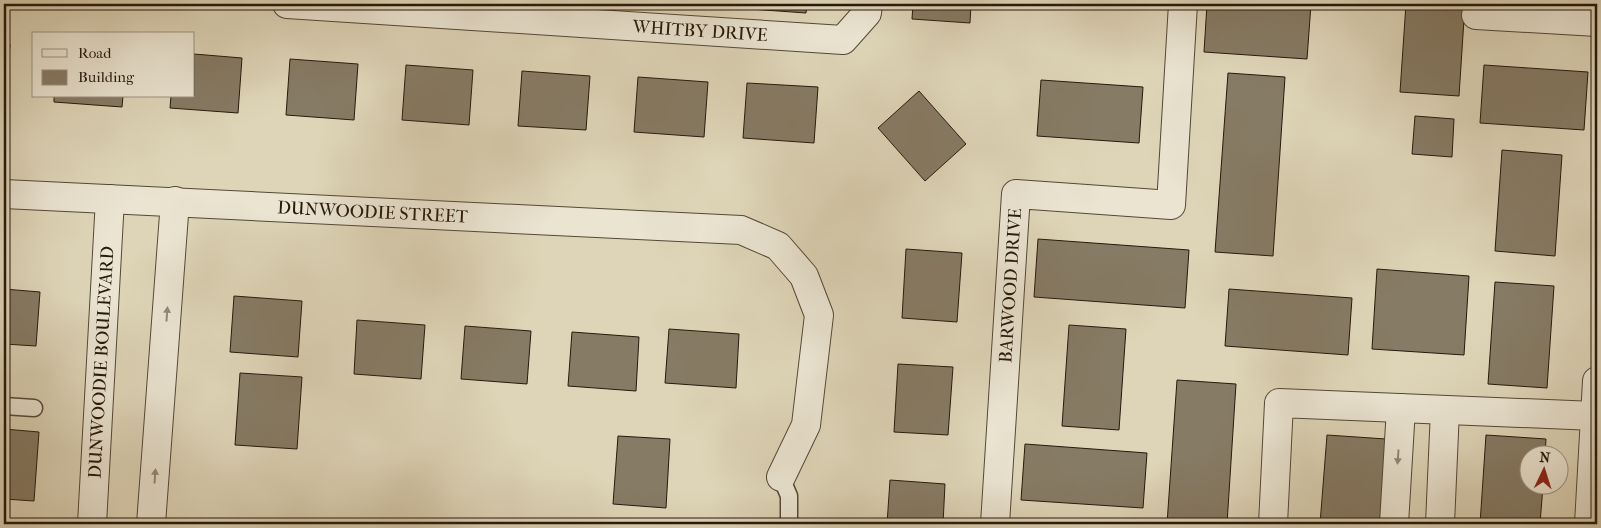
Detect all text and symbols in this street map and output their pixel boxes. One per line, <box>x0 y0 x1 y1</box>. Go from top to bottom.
street label: WHITBY DRIVE <box>631 16 768 46</box>
legend <box>32 32 195 98</box>
text: Road <box>78 44 112 62</box>
text: Building <box>78 68 135 86</box>
street label: DUNWOODIE STREET <box>277 197 469 228</box>
street label: BARWOOD DRIVE <box>995 208 1026 363</box>
street label: DUNWOODIE BOULEVARD <box>85 245 118 479</box>
one-way arrow <box>163 305 171 321</box>
north arrow <box>1518 446 1568 496</box>
one-way arrow <box>1394 449 1402 465</box>
text: N <box>1539 449 1551 466</box>
one-way arrow <box>151 467 159 483</box>

